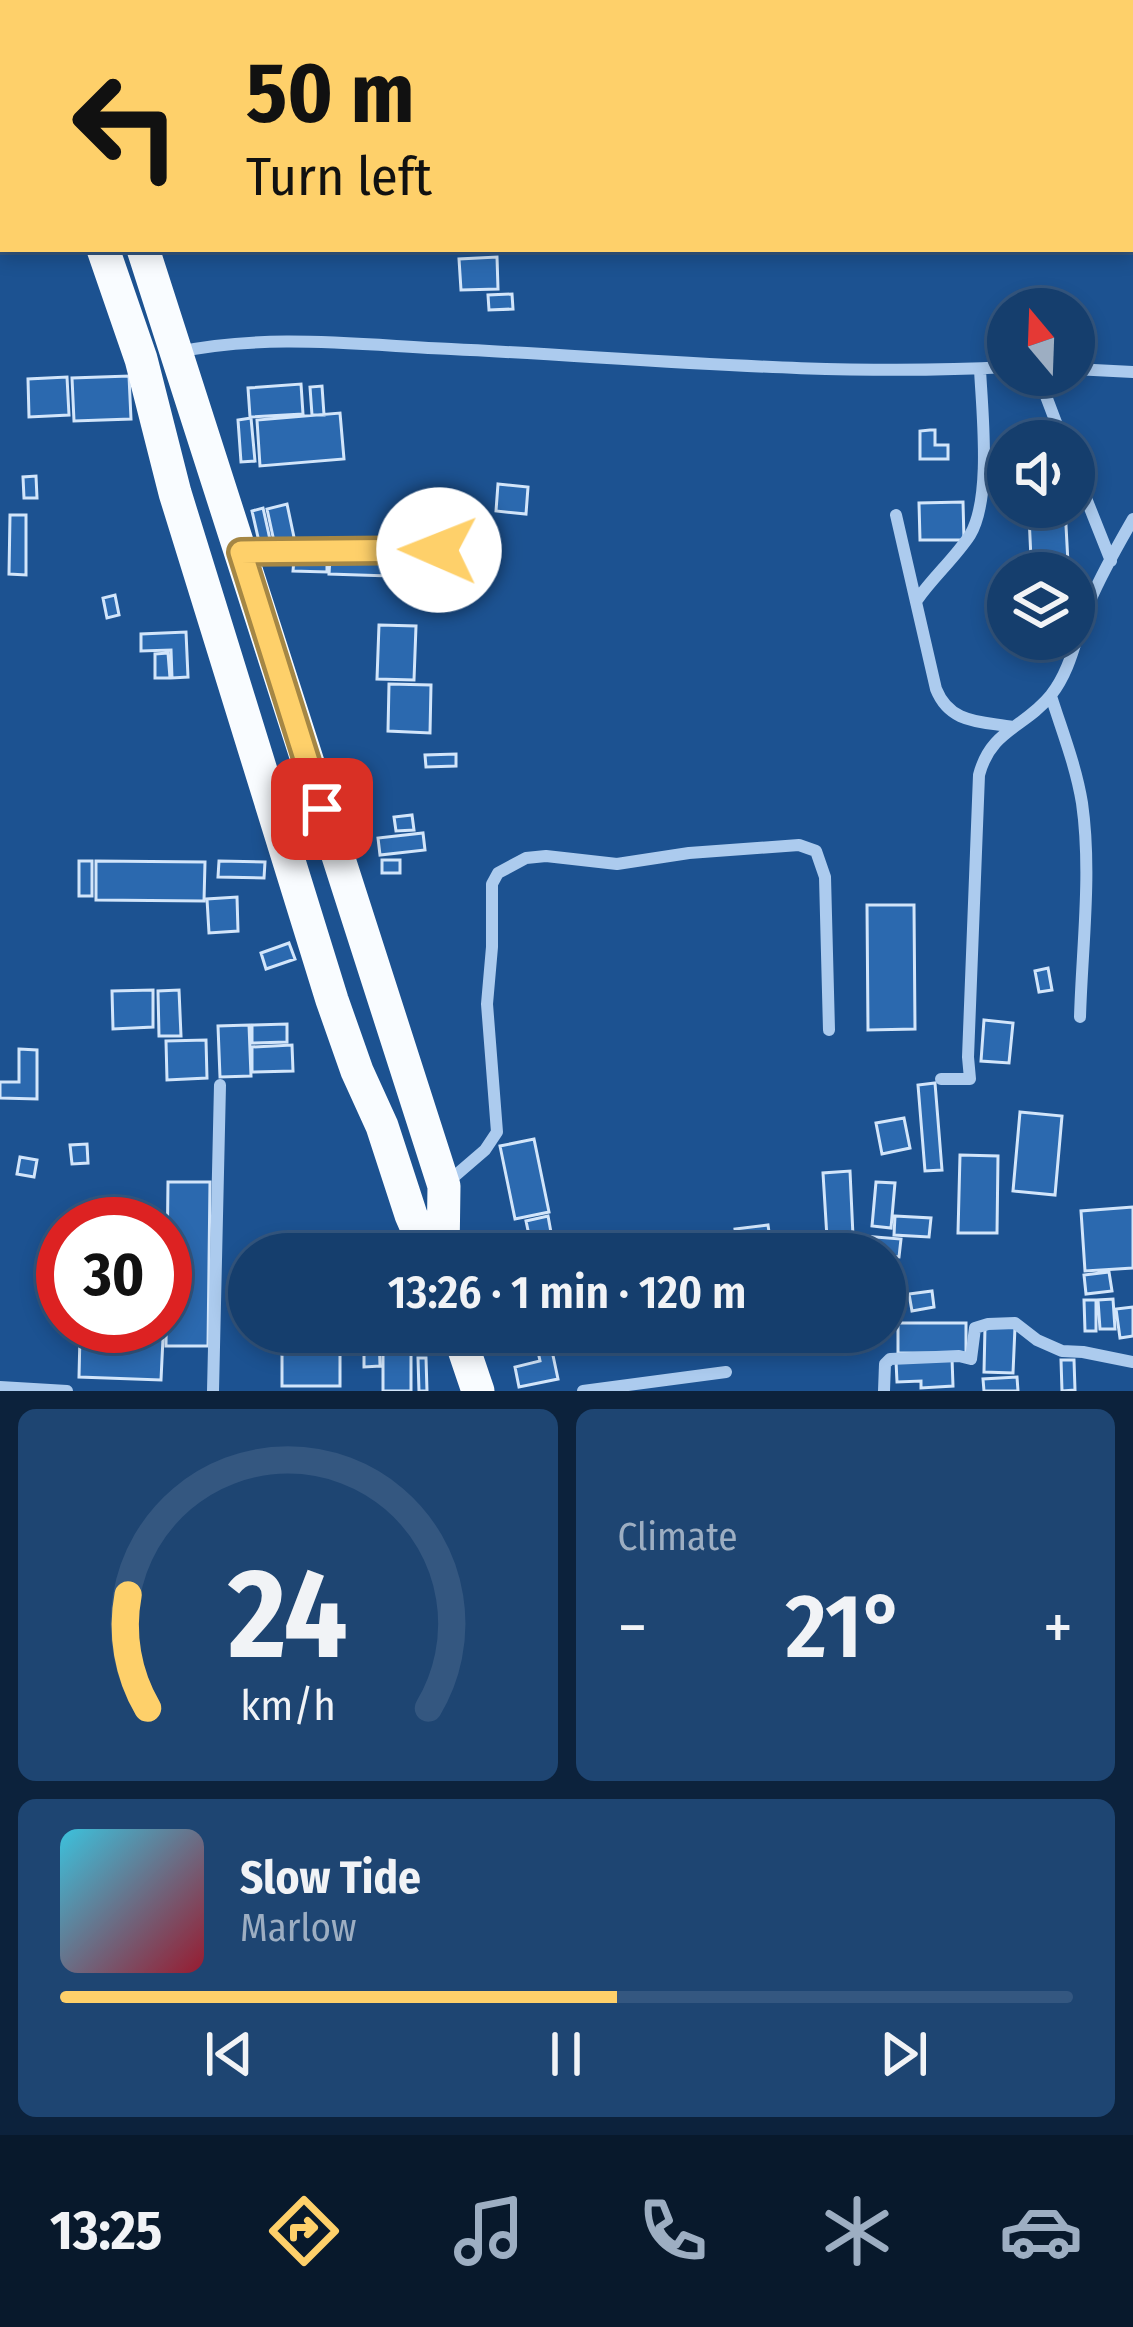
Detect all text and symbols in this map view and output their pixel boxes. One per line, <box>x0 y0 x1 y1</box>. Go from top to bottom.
text: 50 m <box>246 43 415 144</box>
icon: left <box>48 48 204 204</box>
text: Turn left <box>246 145 432 209</box>
north arrow <box>987 288 1095 396</box>
map controls <box>987 288 1095 660</box>
button: sound <box>987 420 1095 528</box>
position arrow <box>376 487 502 613</box>
button: layers <box>987 552 1095 660</box>
pin <box>271 758 373 860</box>
icon: arrive <box>289 776 355 842</box>
speed limit sign: 30 <box>36 1197 192 1353</box>
text: 13:26 · 1 min · 120 m <box>388 1266 746 1320</box>
text: Climate <box>618 1514 738 1560</box>
text: 24 <box>227 1540 347 1690</box>
text: 21° <box>785 1573 905 1681</box>
text: − <box>618 1588 647 1667</box>
text: + <box>1043 1588 1073 1667</box>
text: km/h <box>240 1680 336 1731</box>
text: Slow Tide <box>240 1851 421 1905</box>
text: Marlow <box>240 1905 357 1951</box>
icon: previous <box>196 2021 262 2087</box>
icon: pause <box>533 2021 599 2087</box>
icon: next <box>871 2021 937 2087</box>
icon: directions <box>262 2189 346 2273</box>
icon: music <box>447 2189 531 2273</box>
icon: phone <box>631 2189 715 2273</box>
icon: climate <box>815 2189 899 2273</box>
icon: car <box>999 2189 1083 2273</box>
text: 13:25 <box>50 2199 162 2263</box>

